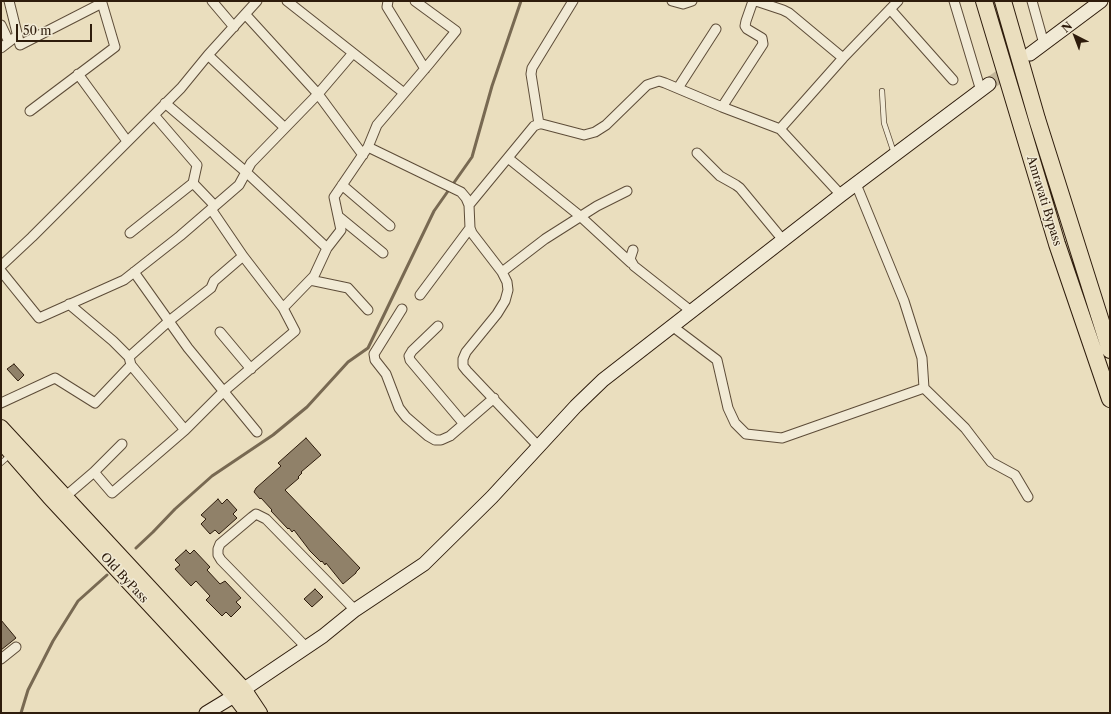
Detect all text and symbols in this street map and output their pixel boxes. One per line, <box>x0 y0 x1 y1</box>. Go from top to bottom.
scale bar <box>18 16 94 42</box>
north arrow <box>1055 16 1095 56</box>
text: N <box>1059 19 1075 35</box>
text: 50 m <box>23 23 52 38</box>
street label: Amravati Bypass <box>1023 154 1065 248</box>
street label: Old ByPass <box>97 550 151 606</box>

